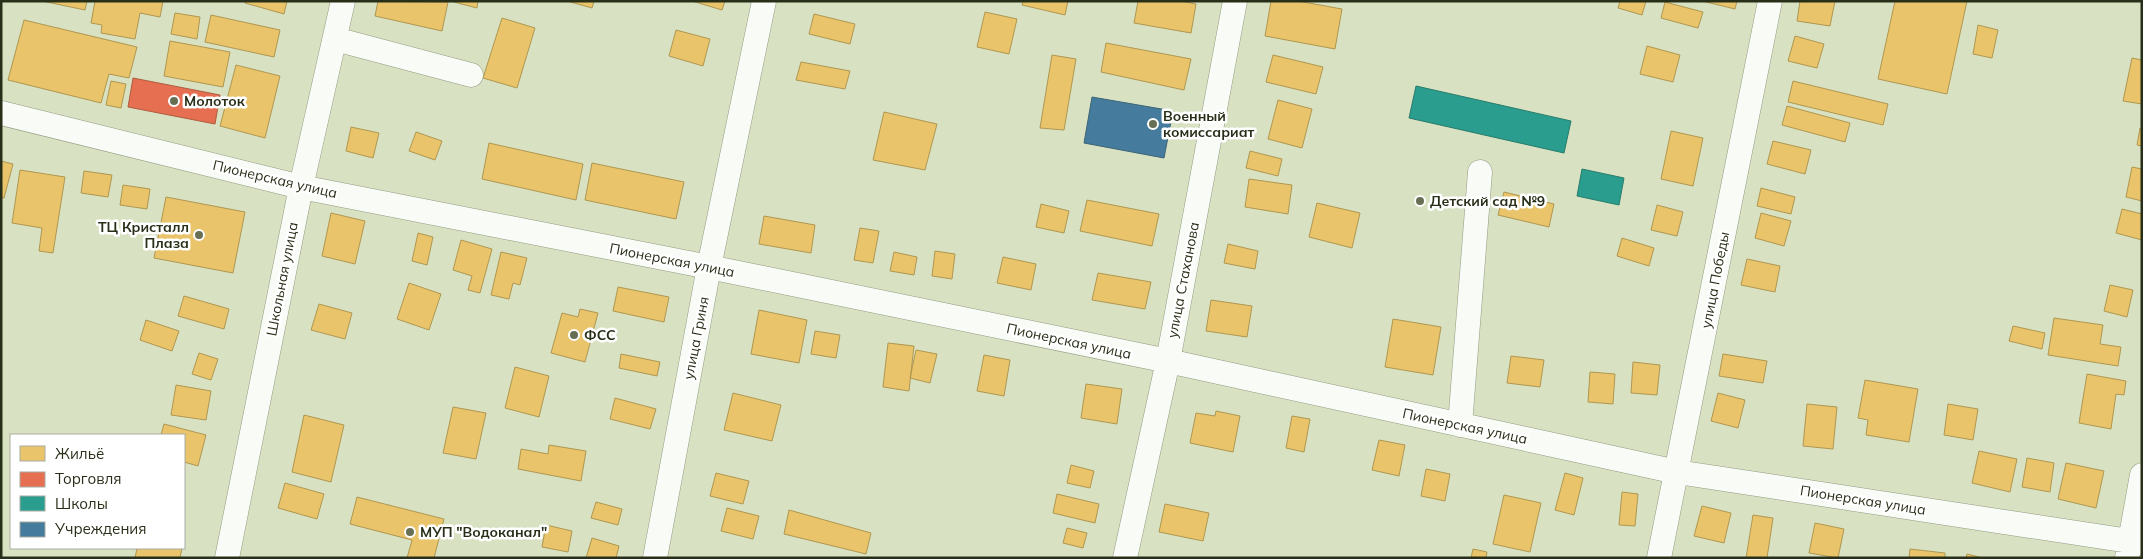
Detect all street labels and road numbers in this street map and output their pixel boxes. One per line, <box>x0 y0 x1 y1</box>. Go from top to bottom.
street label: Пионерская улица <box>211 156 339 202</box>
street label: улица Стаханова <box>1163 220 1203 340</box>
street label: Школьная улица <box>262 221 302 337</box>
street label: улица Победы <box>1697 230 1733 330</box>
street label: Пионерская улица <box>608 239 736 281</box>
street label: улица Гриня <box>679 295 713 381</box>
street label: Пионерская улица <box>1005 319 1133 363</box>
street label: Пионерская улица <box>1401 404 1529 448</box>
street label: Пионерская улица <box>1799 481 1927 519</box>

